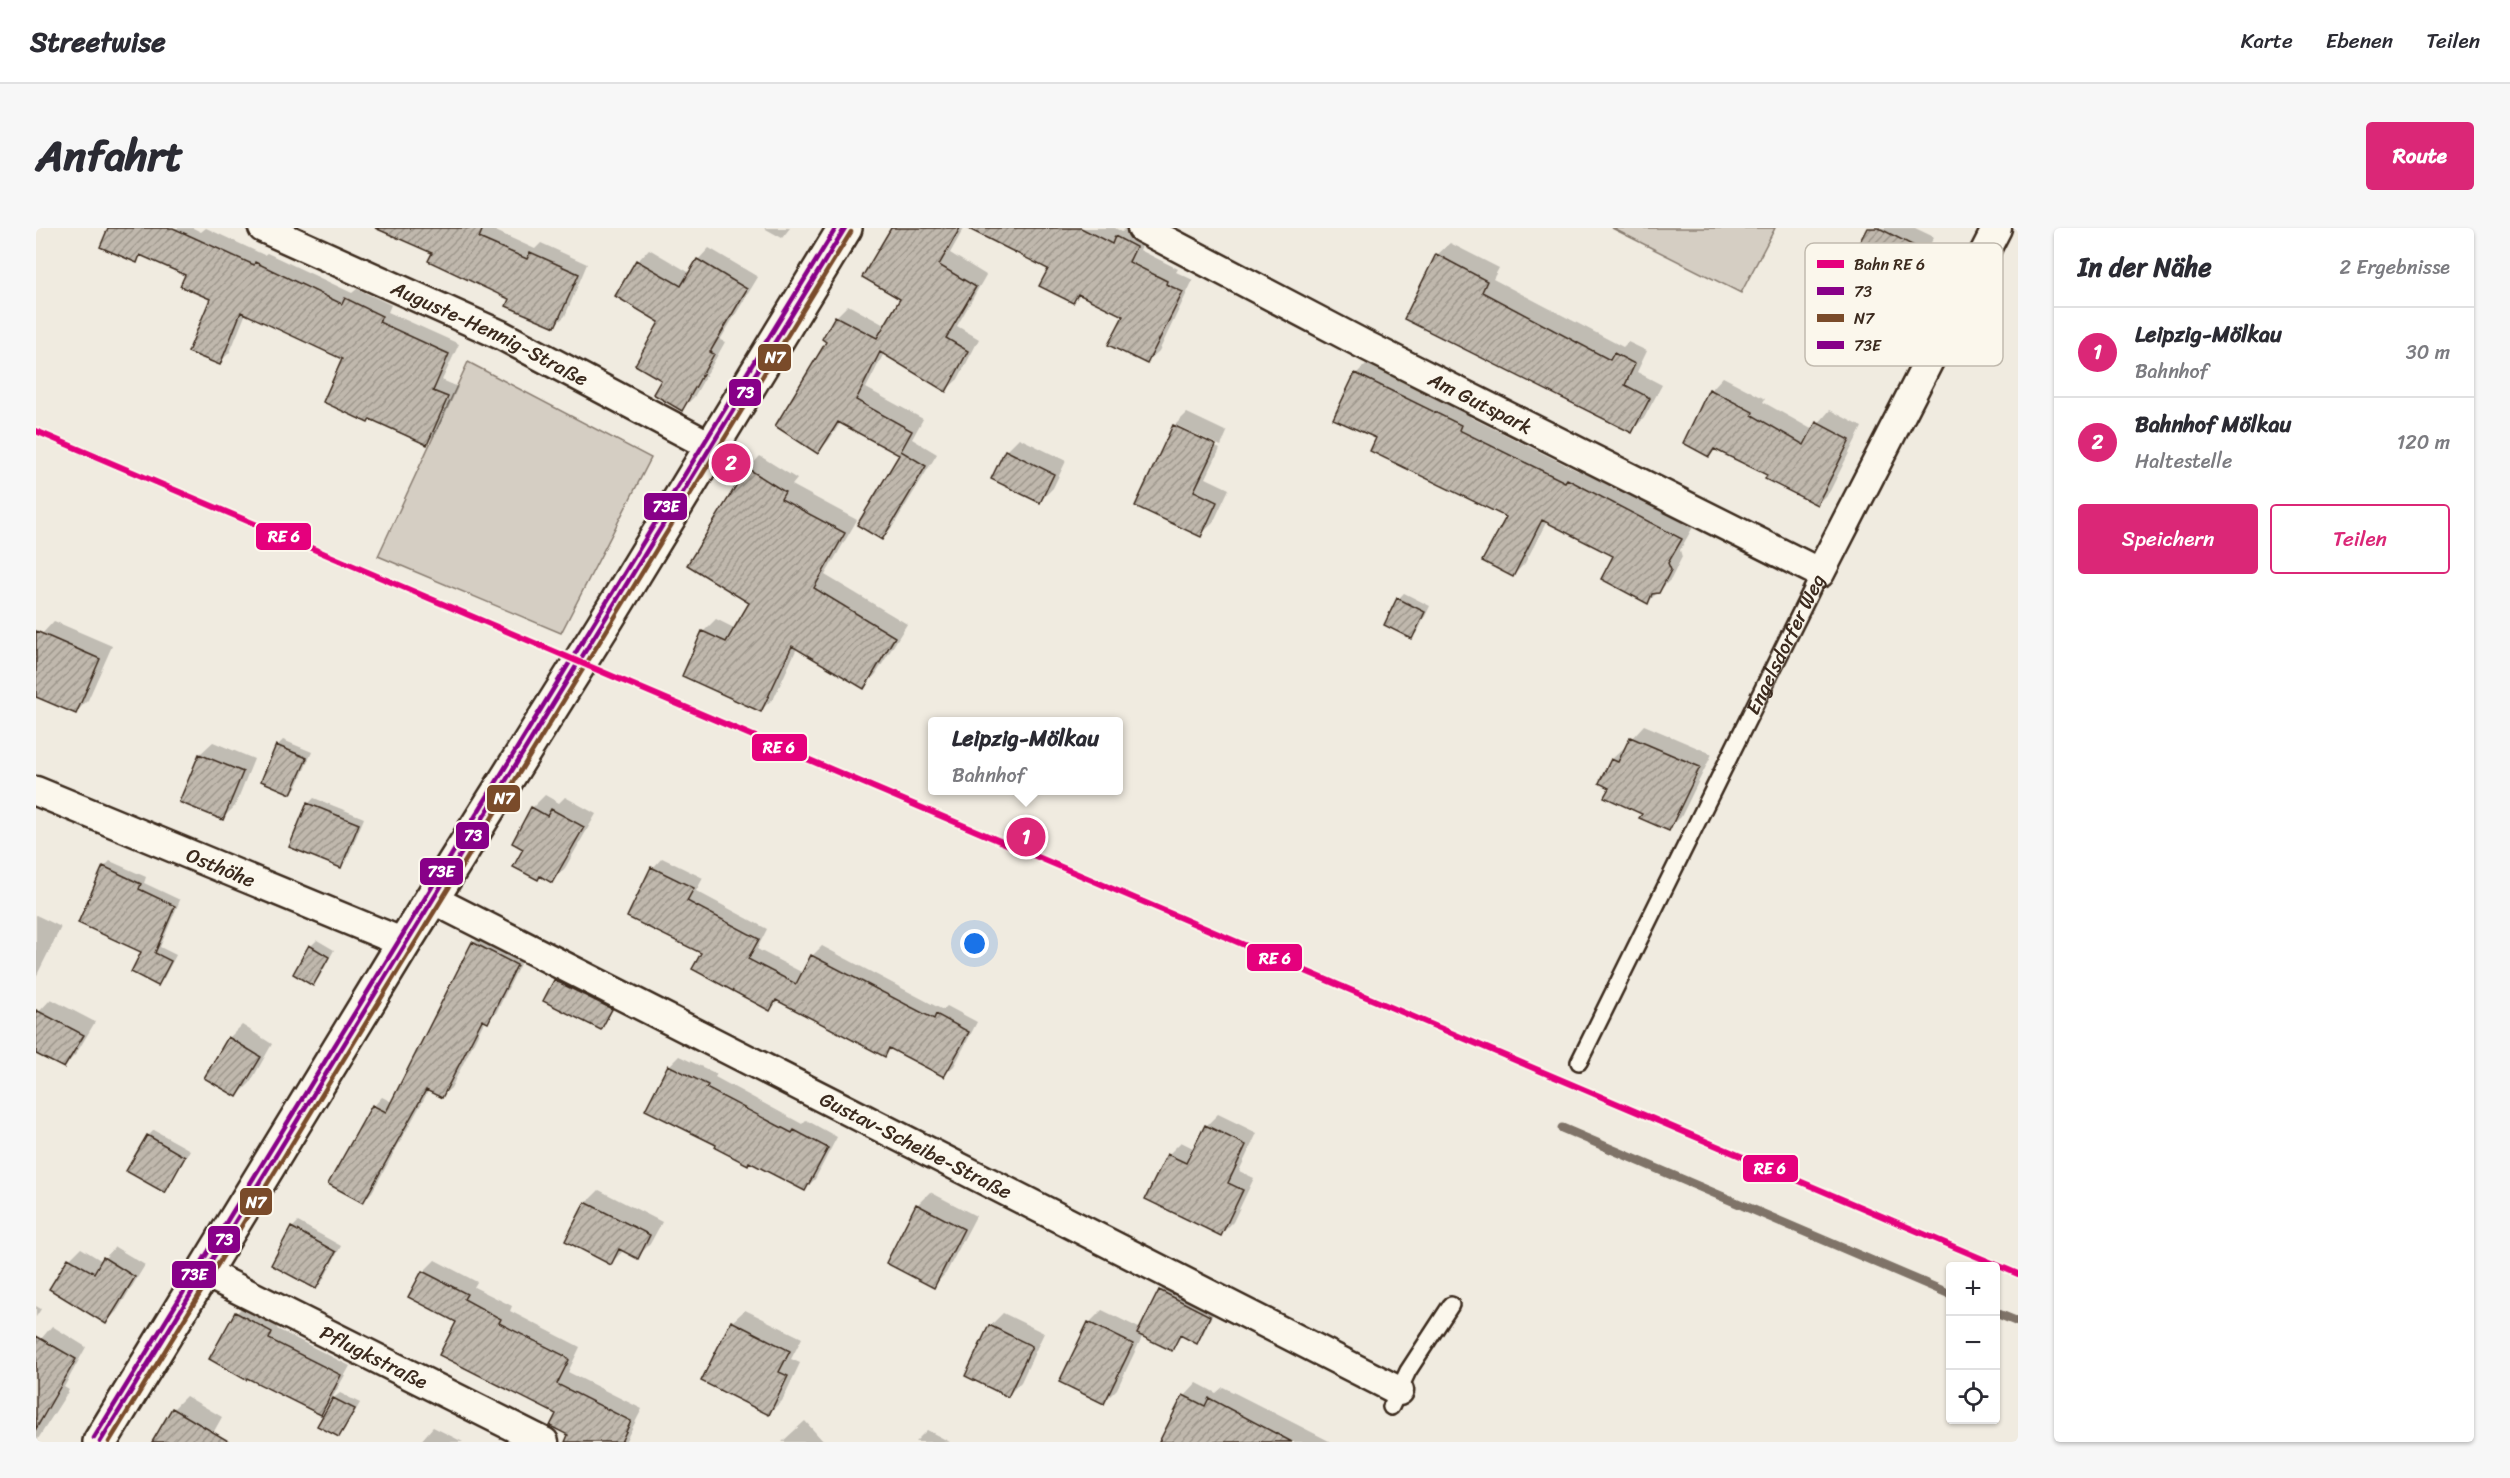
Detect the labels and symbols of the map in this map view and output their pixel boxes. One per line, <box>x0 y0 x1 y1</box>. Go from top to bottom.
legend <box>1805 243 2003 366</box>
text: Bahn RE 6 <box>1854 250 1925 279</box>
street label: Auguste-Hennig-Straße <box>384 270 594 396</box>
text: 73 <box>1854 277 1872 306</box>
text: N7 <box>1854 304 1875 333</box>
text: 73E <box>1854 331 1882 360</box>
line badge: N7 <box>757 343 792 372</box>
text: N7 <box>764 343 787 372</box>
street label: Am Gutspark <box>1421 362 1539 444</box>
line badge: 73 <box>728 378 762 407</box>
text: 73 <box>736 378 754 407</box>
pin: 2 <box>712 440 750 486</box>
line badge: 73E <box>643 492 688 521</box>
text: 73E <box>653 492 681 521</box>
line badge: RE 6 <box>255 522 312 551</box>
text: RE 6 <box>267 522 300 551</box>
street label: Engelsdorfer Weg <box>1736 567 1835 721</box>
line badge: RE 6 <box>751 733 808 762</box>
text: RE 6 <box>762 733 795 762</box>
line badge: N7 <box>486 784 521 813</box>
text: N7 <box>493 784 516 813</box>
pin: 1 <box>1006 814 1046 860</box>
line badge: 73 <box>455 821 490 850</box>
text: 73 <box>464 821 482 850</box>
street label: Osthöhe <box>181 838 261 898</box>
line badge: 73E <box>419 857 464 886</box>
text: 73E <box>428 857 456 886</box>
your location <box>960 929 989 958</box>
line badge: RE 6 <box>1246 943 1303 972</box>
text: RE 6 <box>1258 944 1291 973</box>
street label: Gustav-Scheibe-Straße <box>813 1082 1018 1209</box>
line badge: RE 6 <box>1742 1154 1799 1183</box>
text: RE 6 <box>1753 1154 1786 1183</box>
line badge: N7 <box>239 1187 273 1216</box>
text: N7 <box>245 1188 268 1217</box>
line badge: 73 <box>207 1225 241 1254</box>
text: 73 <box>215 1225 233 1254</box>
line badge: 73E <box>171 1260 217 1289</box>
text: 73E <box>181 1260 209 1289</box>
street label: Pflugkstraße <box>313 1316 434 1399</box>

